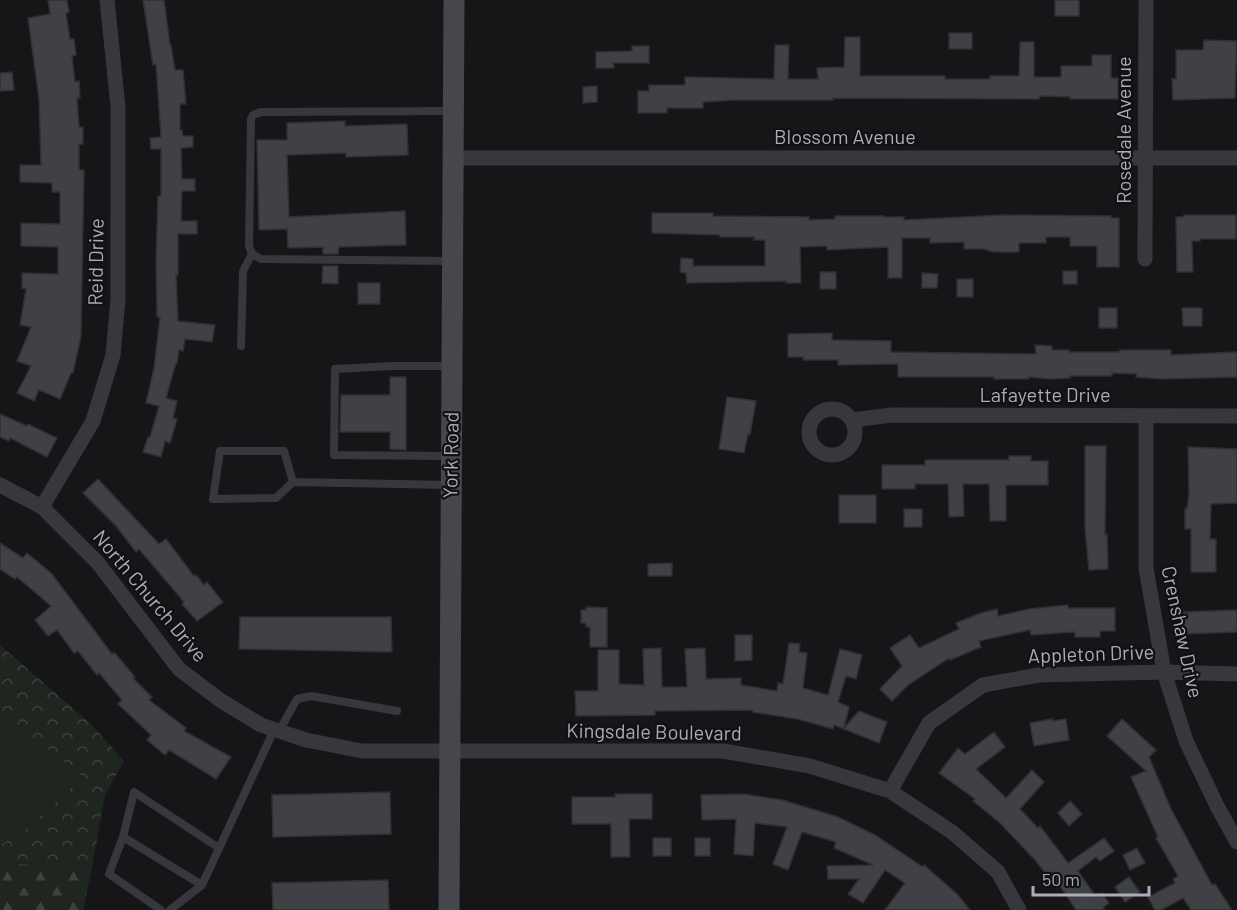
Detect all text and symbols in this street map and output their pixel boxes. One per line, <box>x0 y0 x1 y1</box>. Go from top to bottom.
street label: Rosedale Avenue <box>1111 56 1135 204</box>
street label: Blossom Avenue <box>774 124 916 148</box>
street label: Reid Drive <box>82 218 108 306</box>
street label: Lafayette Drive <box>979 382 1111 406</box>
street label: York Road <box>437 412 463 498</box>
street label: North Church Drive <box>89 525 213 666</box>
street label: Crenshaw Drive <box>1157 564 1209 700</box>
street label: Appleton Drive <box>1027 639 1155 667</box>
street label: Kingsdale Boulevard <box>566 717 742 745</box>
scale bar <box>1033 859 1148 897</box>
text: 50 m <box>1042 868 1080 890</box>

